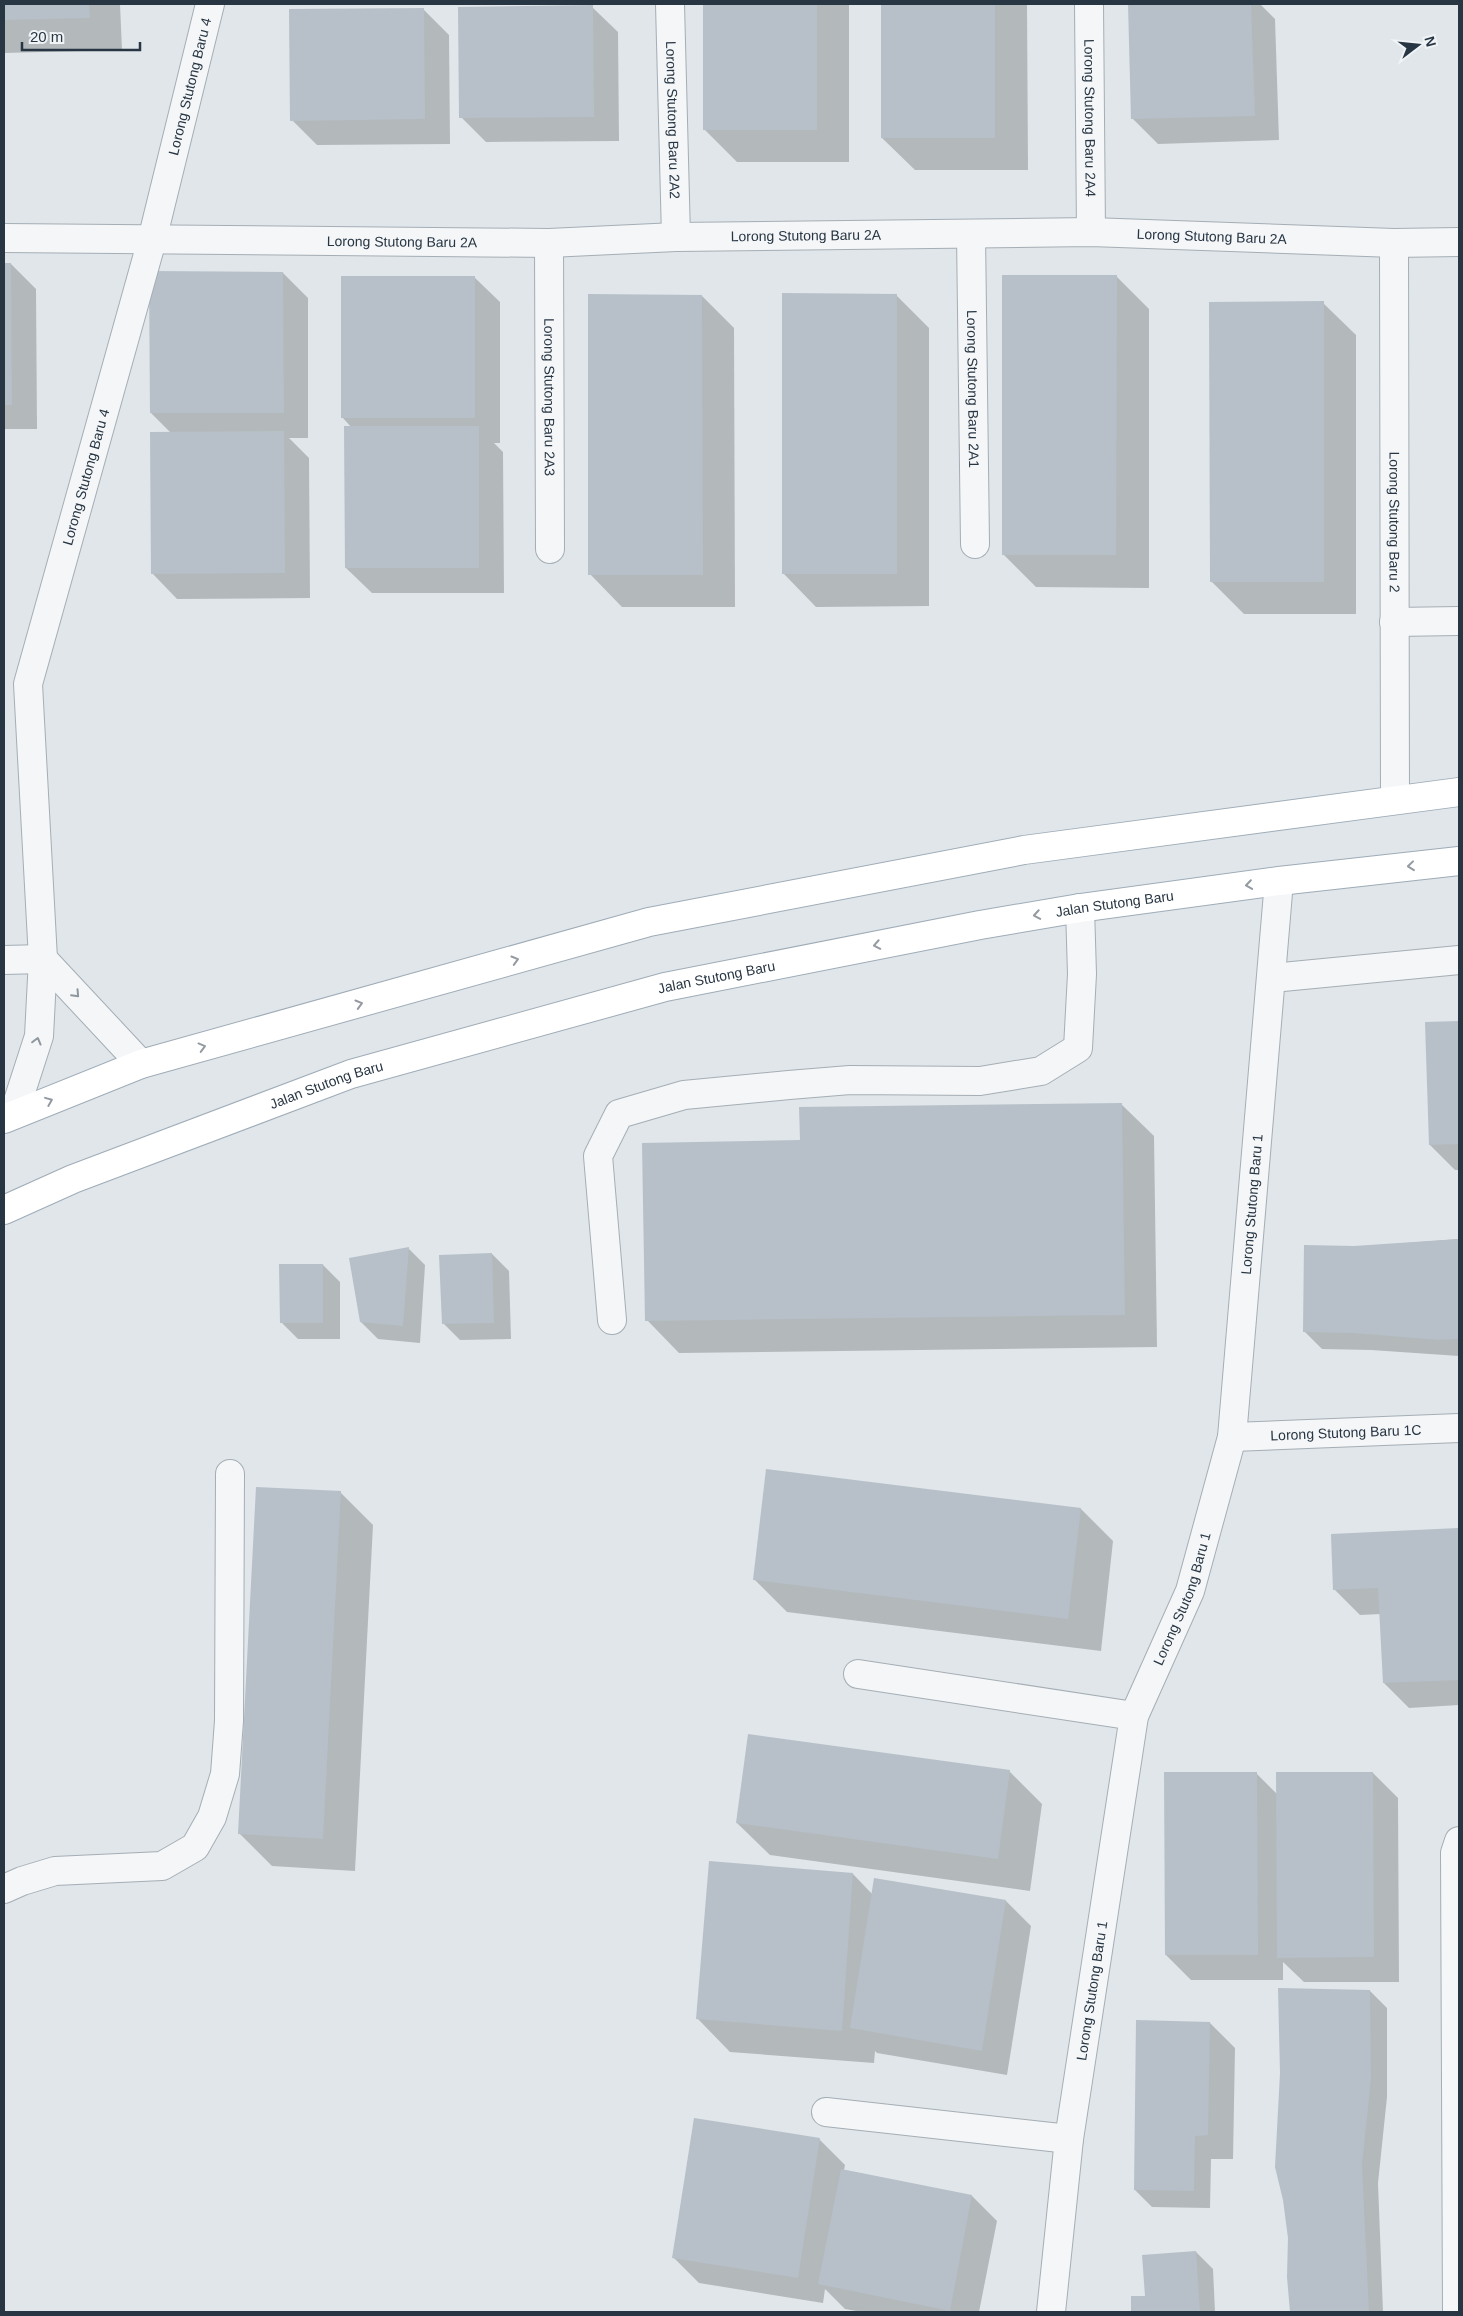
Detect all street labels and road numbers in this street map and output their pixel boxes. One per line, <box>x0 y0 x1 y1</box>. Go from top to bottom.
street label: Lorong Stutong Baru 4 <box>165 16 214 157</box>
street label: Lorong Stutong Baru 2A4 <box>1081 39 1099 197</box>
street label: Lorong Stutong Baru 2A2 <box>663 41 683 199</box>
street label: Lorong Stutong Baru 2A <box>1136 226 1288 247</box>
street label: Lorong Stutong Baru 2A <box>731 227 882 244</box>
street label: Lorong Stutong Baru 2A <box>327 233 478 250</box>
street label: Lorong Stutong Baru 2A1 <box>964 310 982 468</box>
street label: Lorong Stutong Baru 2A3 <box>541 318 558 476</box>
street label: Lorong Stutong Baru 4 <box>59 407 113 547</box>
street label: Lorong Stutong Baru 2 <box>1386 451 1403 593</box>
street label: Jalan Stutong Baru <box>1054 887 1175 920</box>
street label: Jalan Stutong Baru <box>656 958 776 997</box>
street label: Jalan Stutong Baru <box>267 1058 385 1112</box>
street label: Lorong Stutong Baru 1 <box>1238 1133 1266 1275</box>
street label: Lorong Stutong Baru 1C <box>1270 1421 1422 1443</box>
street label: Lorong Stutong Baru 1 <box>1150 1530 1214 1668</box>
street label: Lorong Stutong Baru 1 <box>1073 1920 1110 2062</box>

